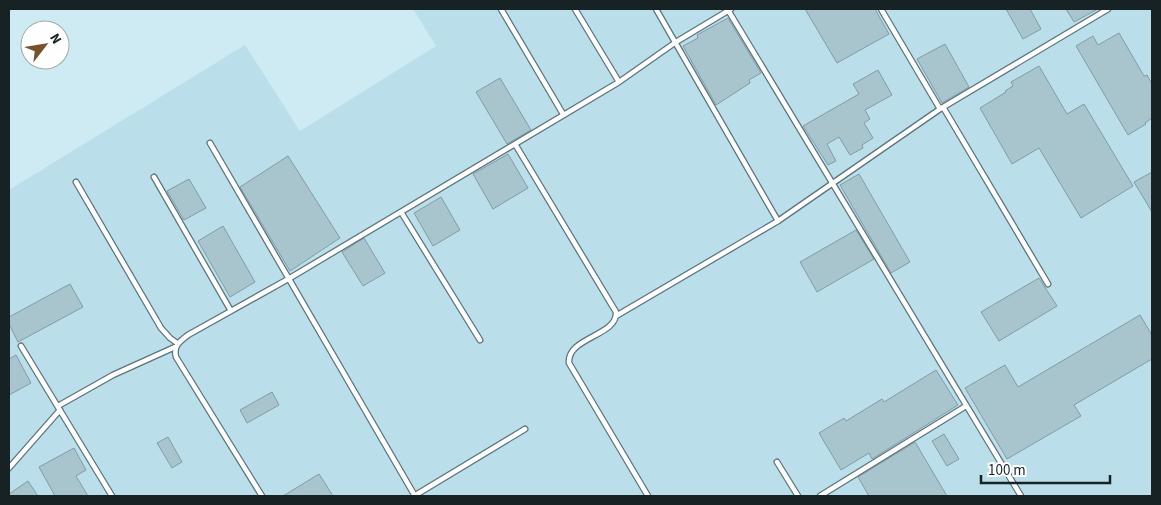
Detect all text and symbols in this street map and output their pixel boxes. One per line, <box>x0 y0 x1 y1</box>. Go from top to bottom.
north arrow <box>20 20 70 70</box>
text: N <box>44 30 66 48</box>
scale bar <box>981 452 1110 484</box>
text: 100 m <box>988 460 1026 481</box>

